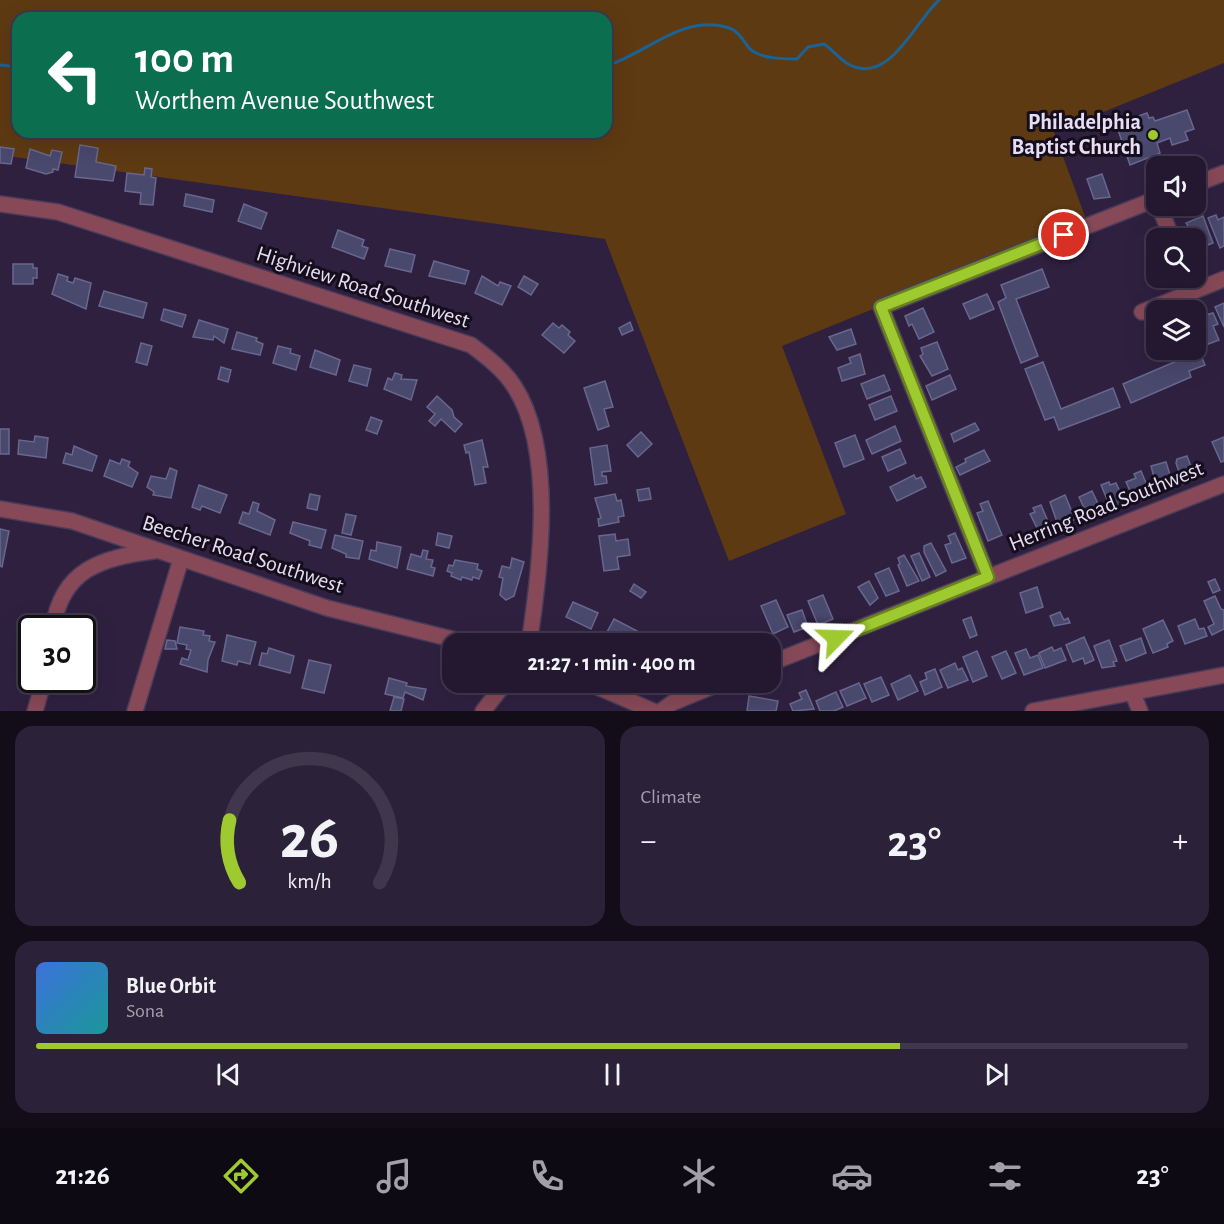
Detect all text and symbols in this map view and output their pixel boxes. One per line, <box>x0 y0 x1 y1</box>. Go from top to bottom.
icon: left <box>36 36 114 114</box>
text: 100 m <box>135 38 234 80</box>
text: Worthem Avenue Southwest <box>135 87 434 114</box>
place label: Philadelphia Baptist Church <box>1012 111 1141 158</box>
marker: Philadelphia Baptist Church <box>1146 128 1160 142</box>
map controls <box>1146 156 1206 360</box>
button: sound <box>1146 156 1206 216</box>
pin <box>1038 209 1089 260</box>
icon: arrive <box>1047 218 1080 251</box>
button: search <box>1146 228 1206 288</box>
street label: Highview Road Southwest <box>254 242 472 332</box>
button: layers <box>1146 300 1206 360</box>
street label: Herring Road Southwest <box>1006 457 1206 555</box>
street label: Beecher Road Southwest <box>140 511 346 597</box>
position arrow <box>804 606 868 670</box>
speed limit sign: 30 <box>18 615 96 693</box>
text: 21:27 · 1 min · 400 m <box>528 652 696 674</box>
text: Climate <box>641 787 701 807</box>
text: 26 <box>280 807 340 869</box>
text: 23° <box>887 820 941 865</box>
text: − <box>641 825 656 858</box>
text: + <box>1172 825 1188 858</box>
text: km/h <box>288 871 332 892</box>
text: Blue Orbit <box>126 975 216 997</box>
text: Sona <box>126 1001 164 1021</box>
icon: previous <box>212 1058 245 1091</box>
icon: pause <box>596 1058 629 1091</box>
icon: next <box>980 1058 1013 1091</box>
icon: directions <box>220 1155 262 1197</box>
icon: music <box>373 1155 415 1197</box>
icon: phone <box>526 1155 568 1197</box>
icon: climate <box>678 1155 720 1197</box>
icon: car <box>831 1155 873 1197</box>
icon: filters <box>984 1155 1026 1197</box>
text: 21:26 <box>55 1162 110 1189</box>
text: 23° <box>1136 1162 1169 1189</box>

